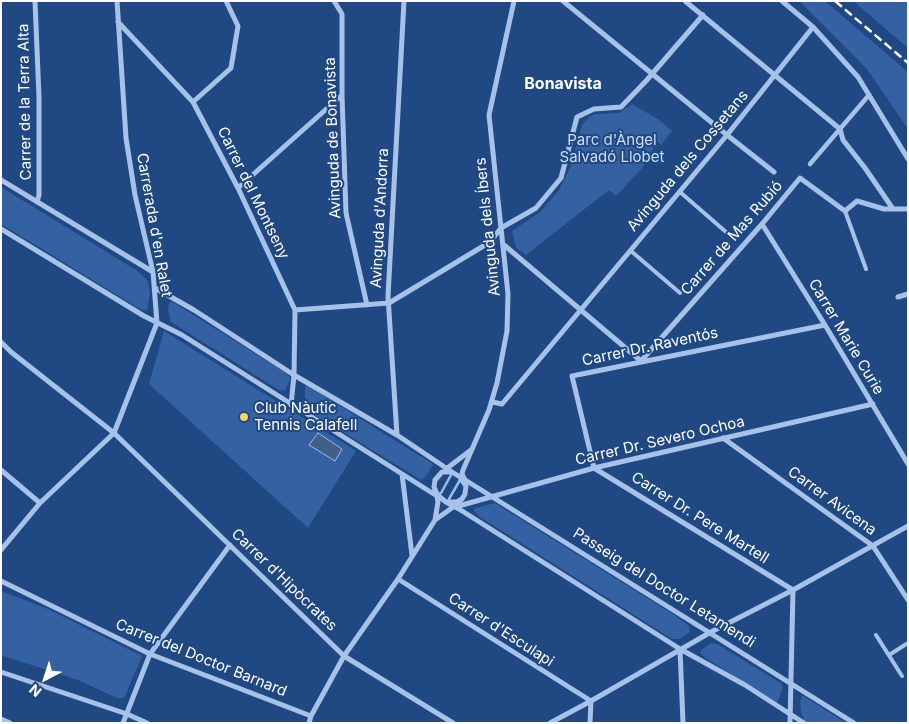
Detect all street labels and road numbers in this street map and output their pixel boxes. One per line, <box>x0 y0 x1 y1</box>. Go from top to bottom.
street label: Carrer de la Terra Alta <box>15 23 35 181</box>
street label: Avinguda de Bonavista <box>321 57 345 219</box>
street label: Avinguda dels Cossetans <box>624 87 752 235</box>
street label: Carrer del Montseny <box>213 124 293 262</box>
street label: Avinguda d'Andorra <box>367 148 393 288</box>
street label: Carrerada d'en Ralet <box>132 152 176 298</box>
street label: Avinguda dels Íbers <box>472 157 504 297</box>
street label: Carrer de Mas Rubió <box>677 177 787 299</box>
street label: Carrer Marie Curie <box>804 276 888 398</box>
street label: Carrer Dr. Raventós <box>580 324 720 370</box>
street label: Carrer Dr. Severo Ochoa <box>574 413 746 469</box>
street label: Carrer Avicena <box>784 463 880 539</box>
street label: Carrer Dr. Pere Martell <box>628 468 772 568</box>
street label: Passeig del Doctor Letamendi <box>569 524 759 652</box>
street label: Carrer d'Hipòcrates <box>227 525 341 635</box>
street label: Carrer d'Esculapi <box>445 589 557 671</box>
street label: Carrer del Doctor Barnard <box>113 615 289 701</box>

